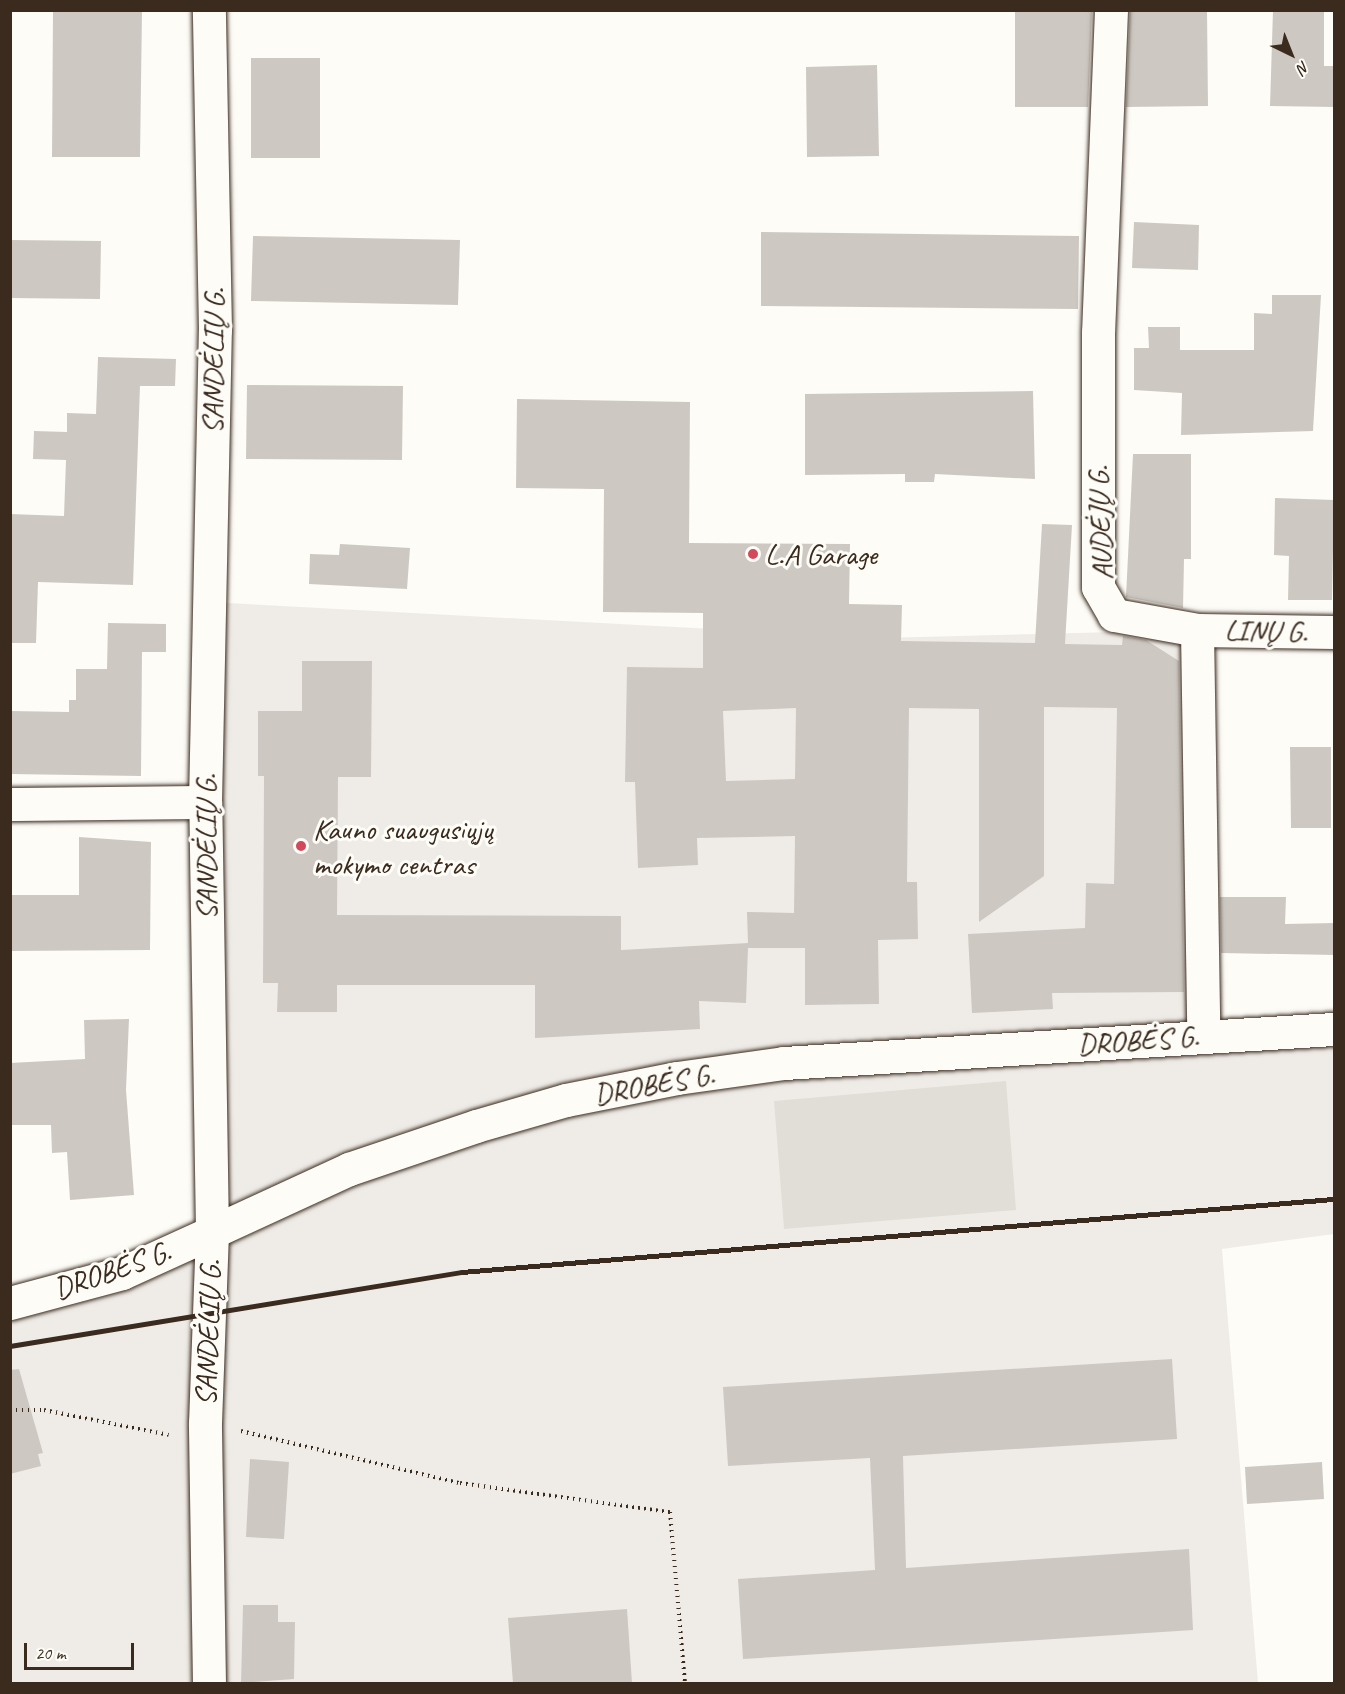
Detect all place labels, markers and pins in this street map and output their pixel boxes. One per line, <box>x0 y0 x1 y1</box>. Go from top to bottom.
place label: L.A Garage <box>765 536 877 572</box>
marker: L.A Garage <box>746 547 760 561</box>
place label: Kauno suaugusiųjų mokymo centras <box>313 811 493 882</box>
marker: Kauno suaugusiųjų mokymo centras <box>294 839 308 853</box>

